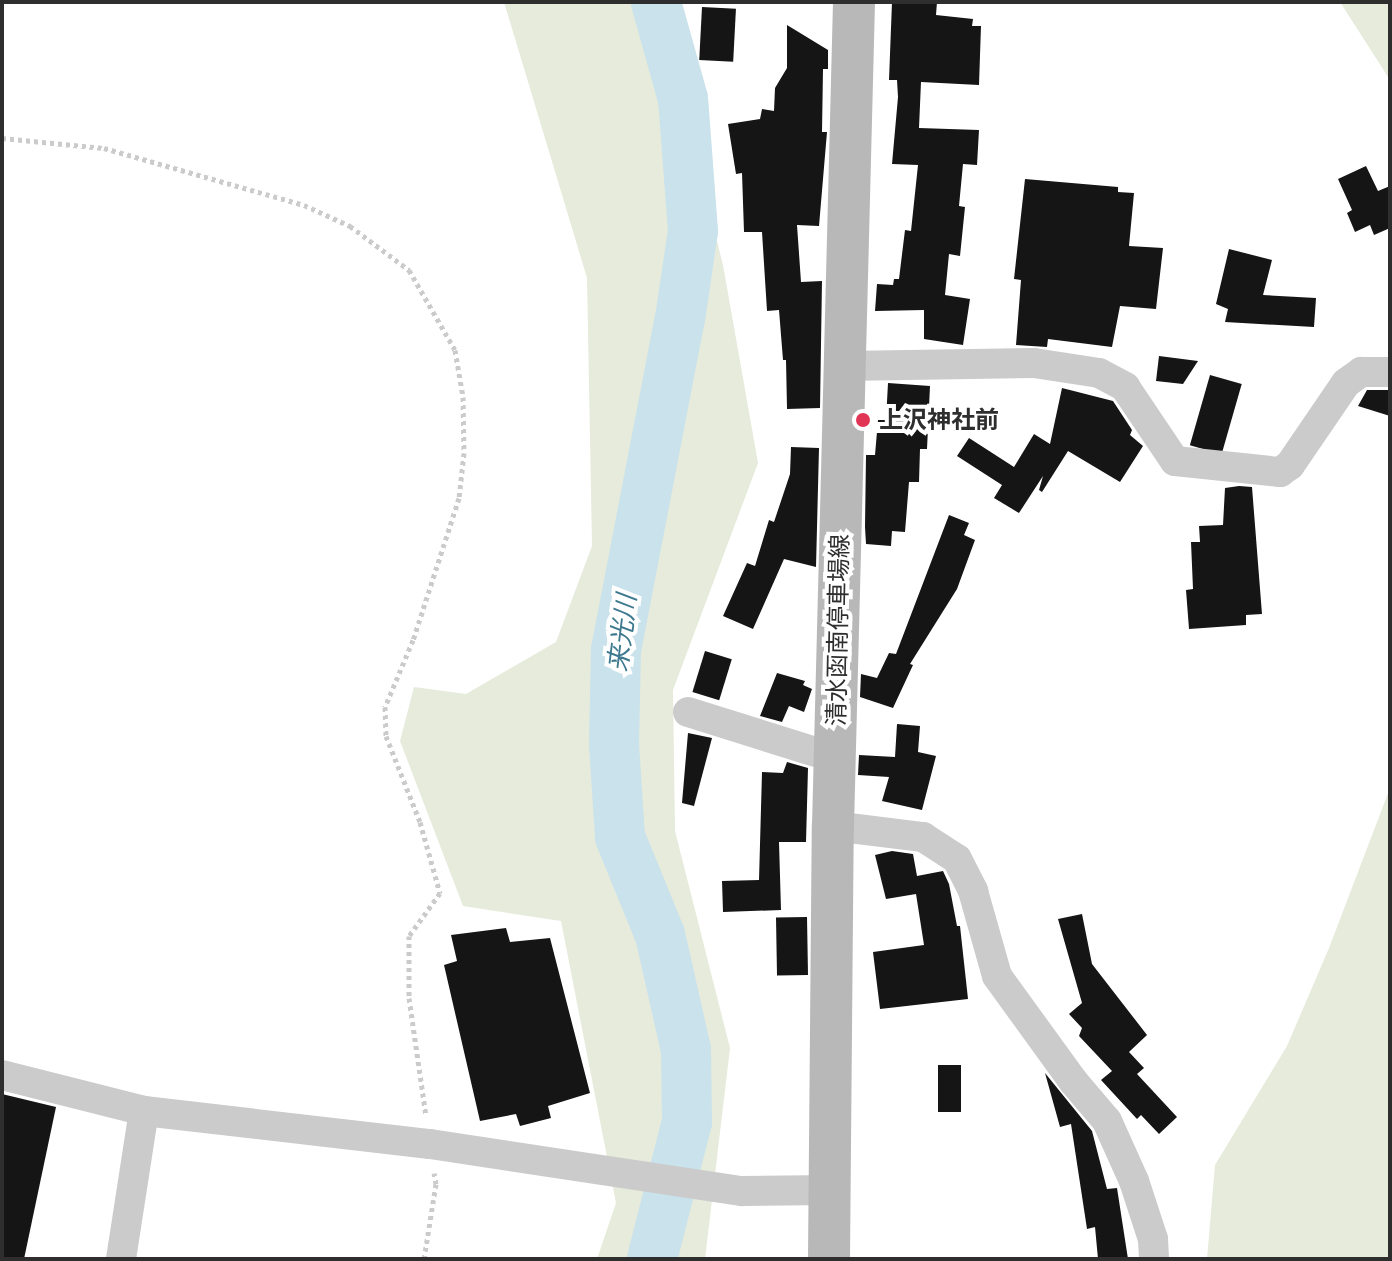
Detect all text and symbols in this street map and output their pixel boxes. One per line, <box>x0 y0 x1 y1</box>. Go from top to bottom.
place label: 上沢神社前 <box>879 406 999 434</box>
marker: 上沢神社前 <box>854 411 872 429</box>
street label: 清水函南停車場線 <box>822 534 854 726</box>
water label: 来光川 <box>602 592 642 674</box>

